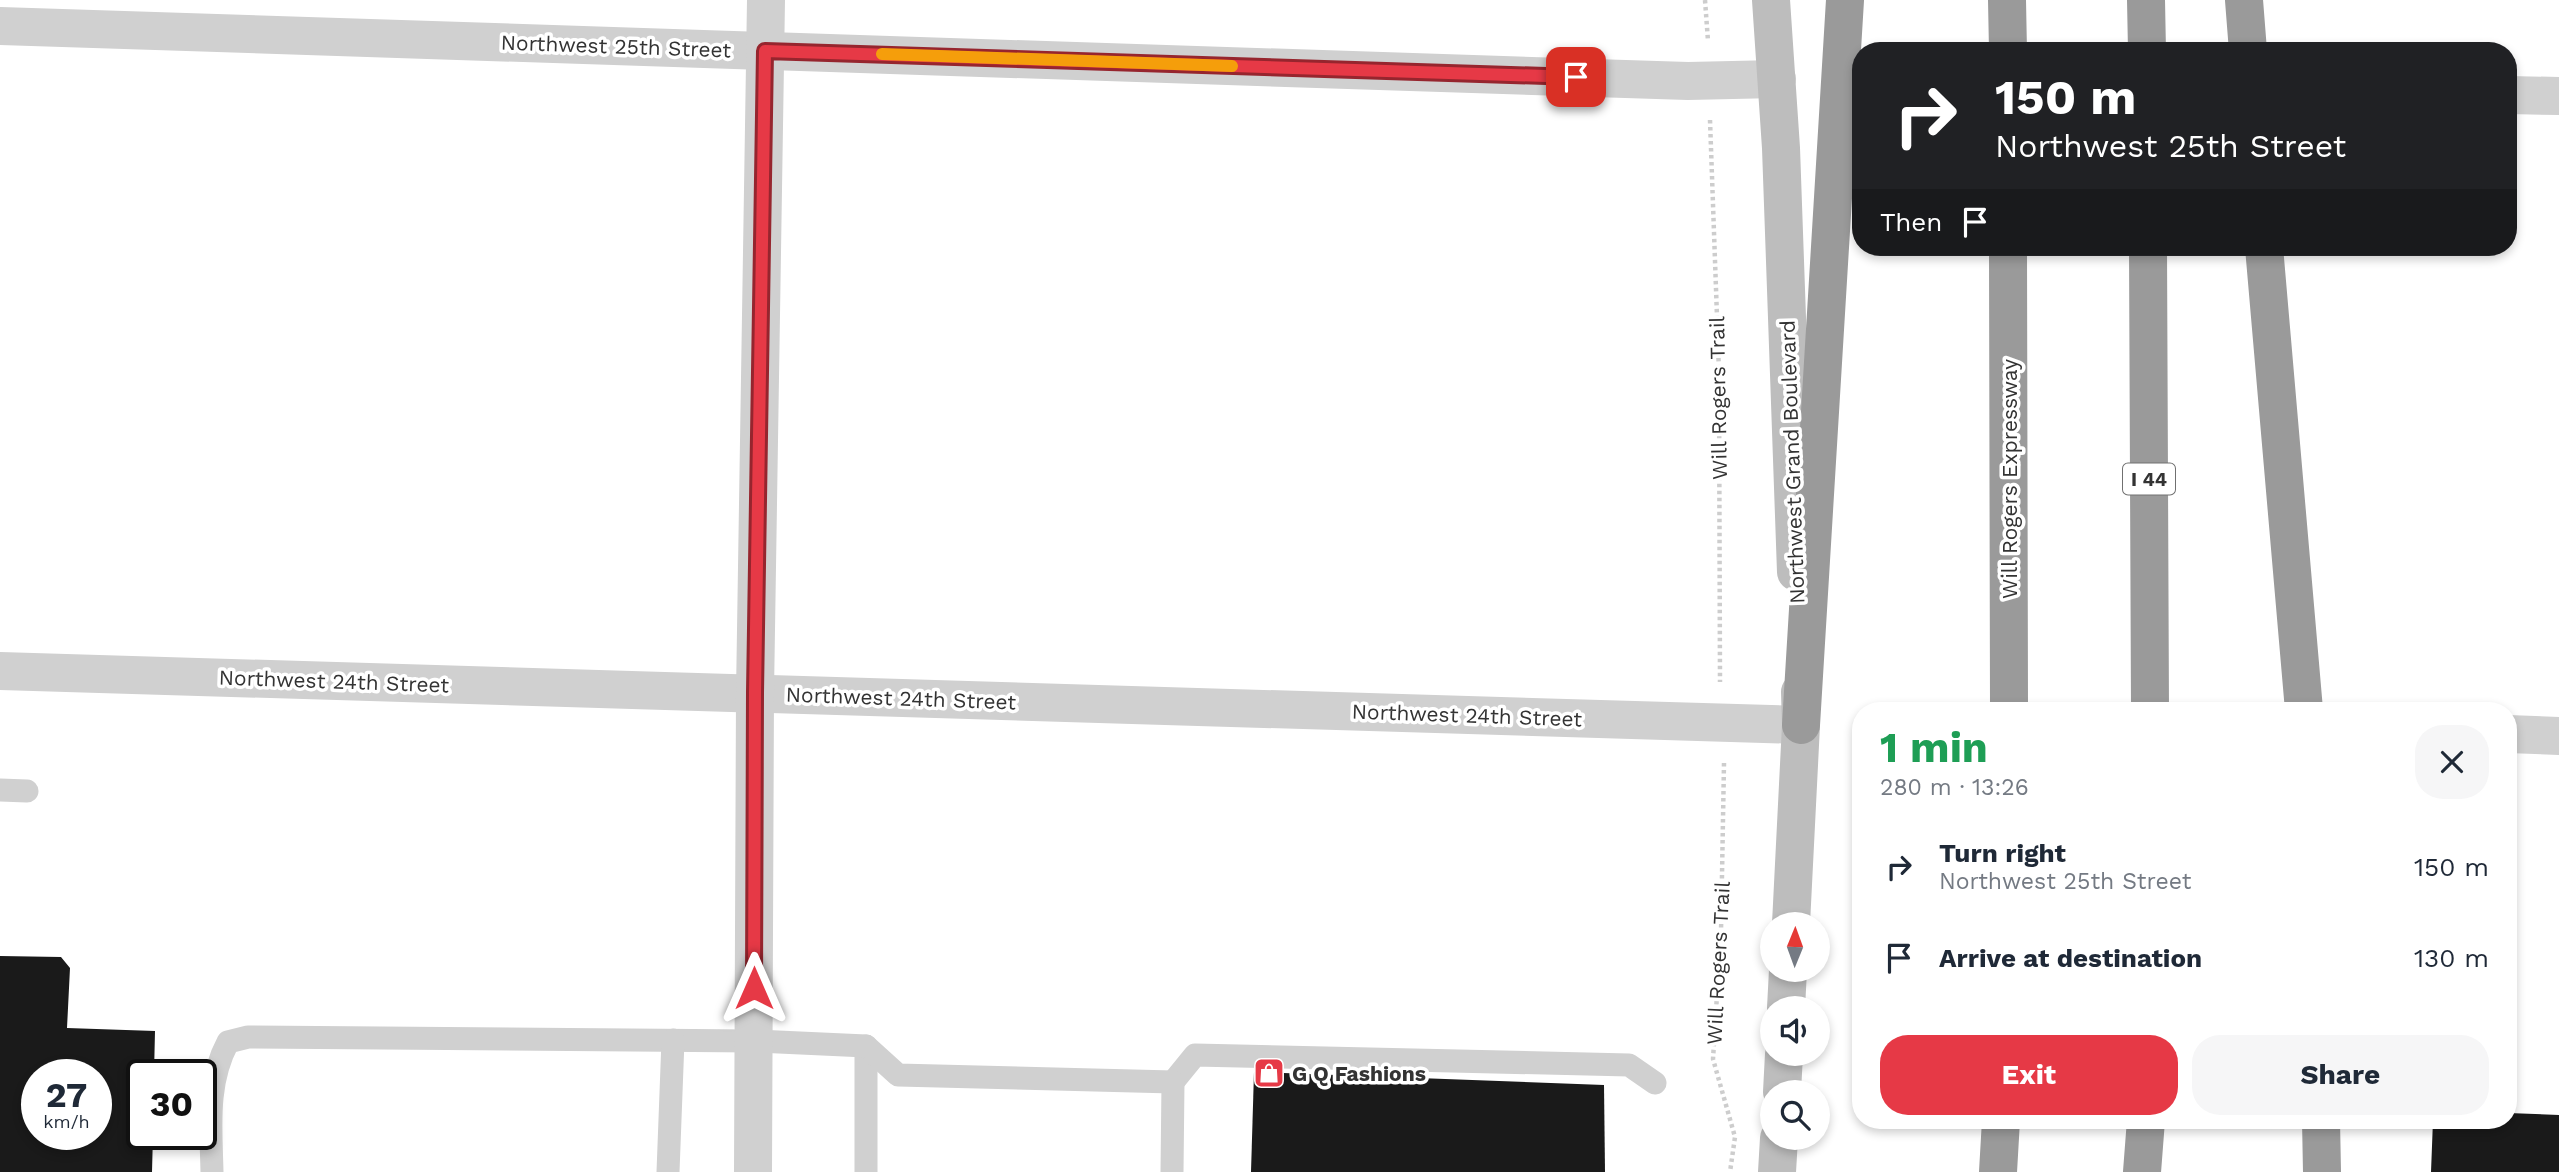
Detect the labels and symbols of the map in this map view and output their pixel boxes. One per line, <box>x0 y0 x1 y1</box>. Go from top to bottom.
street label: Northwest 25th Street <box>500 29 732 63</box>
pin <box>1546 47 1606 107</box>
street label: Will Rogers Trail <box>1704 315 1732 480</box>
street label: Northwest Grand Boulevard <box>1775 320 1809 604</box>
street label: Will Rogers Expressway <box>1997 359 2022 599</box>
road number: I 44 <box>2123 464 2175 494</box>
street label: Northwest 24th Street <box>218 664 450 698</box>
street label: Northwest 24th Street <box>785 681 1017 715</box>
street label: Northwest 24th Street <box>1351 698 1583 732</box>
street label: Will Rogers Trail <box>1701 880 1735 1045</box>
north arrow <box>1760 912 1830 982</box>
position arrow <box>717 951 791 1025</box>
shop icon: G Q Fashions <box>1252 1056 1286 1090</box>
speed limit sign: 30 <box>126 1059 217 1150</box>
place label: G Q Fashions <box>1292 1061 1426 1086</box>

